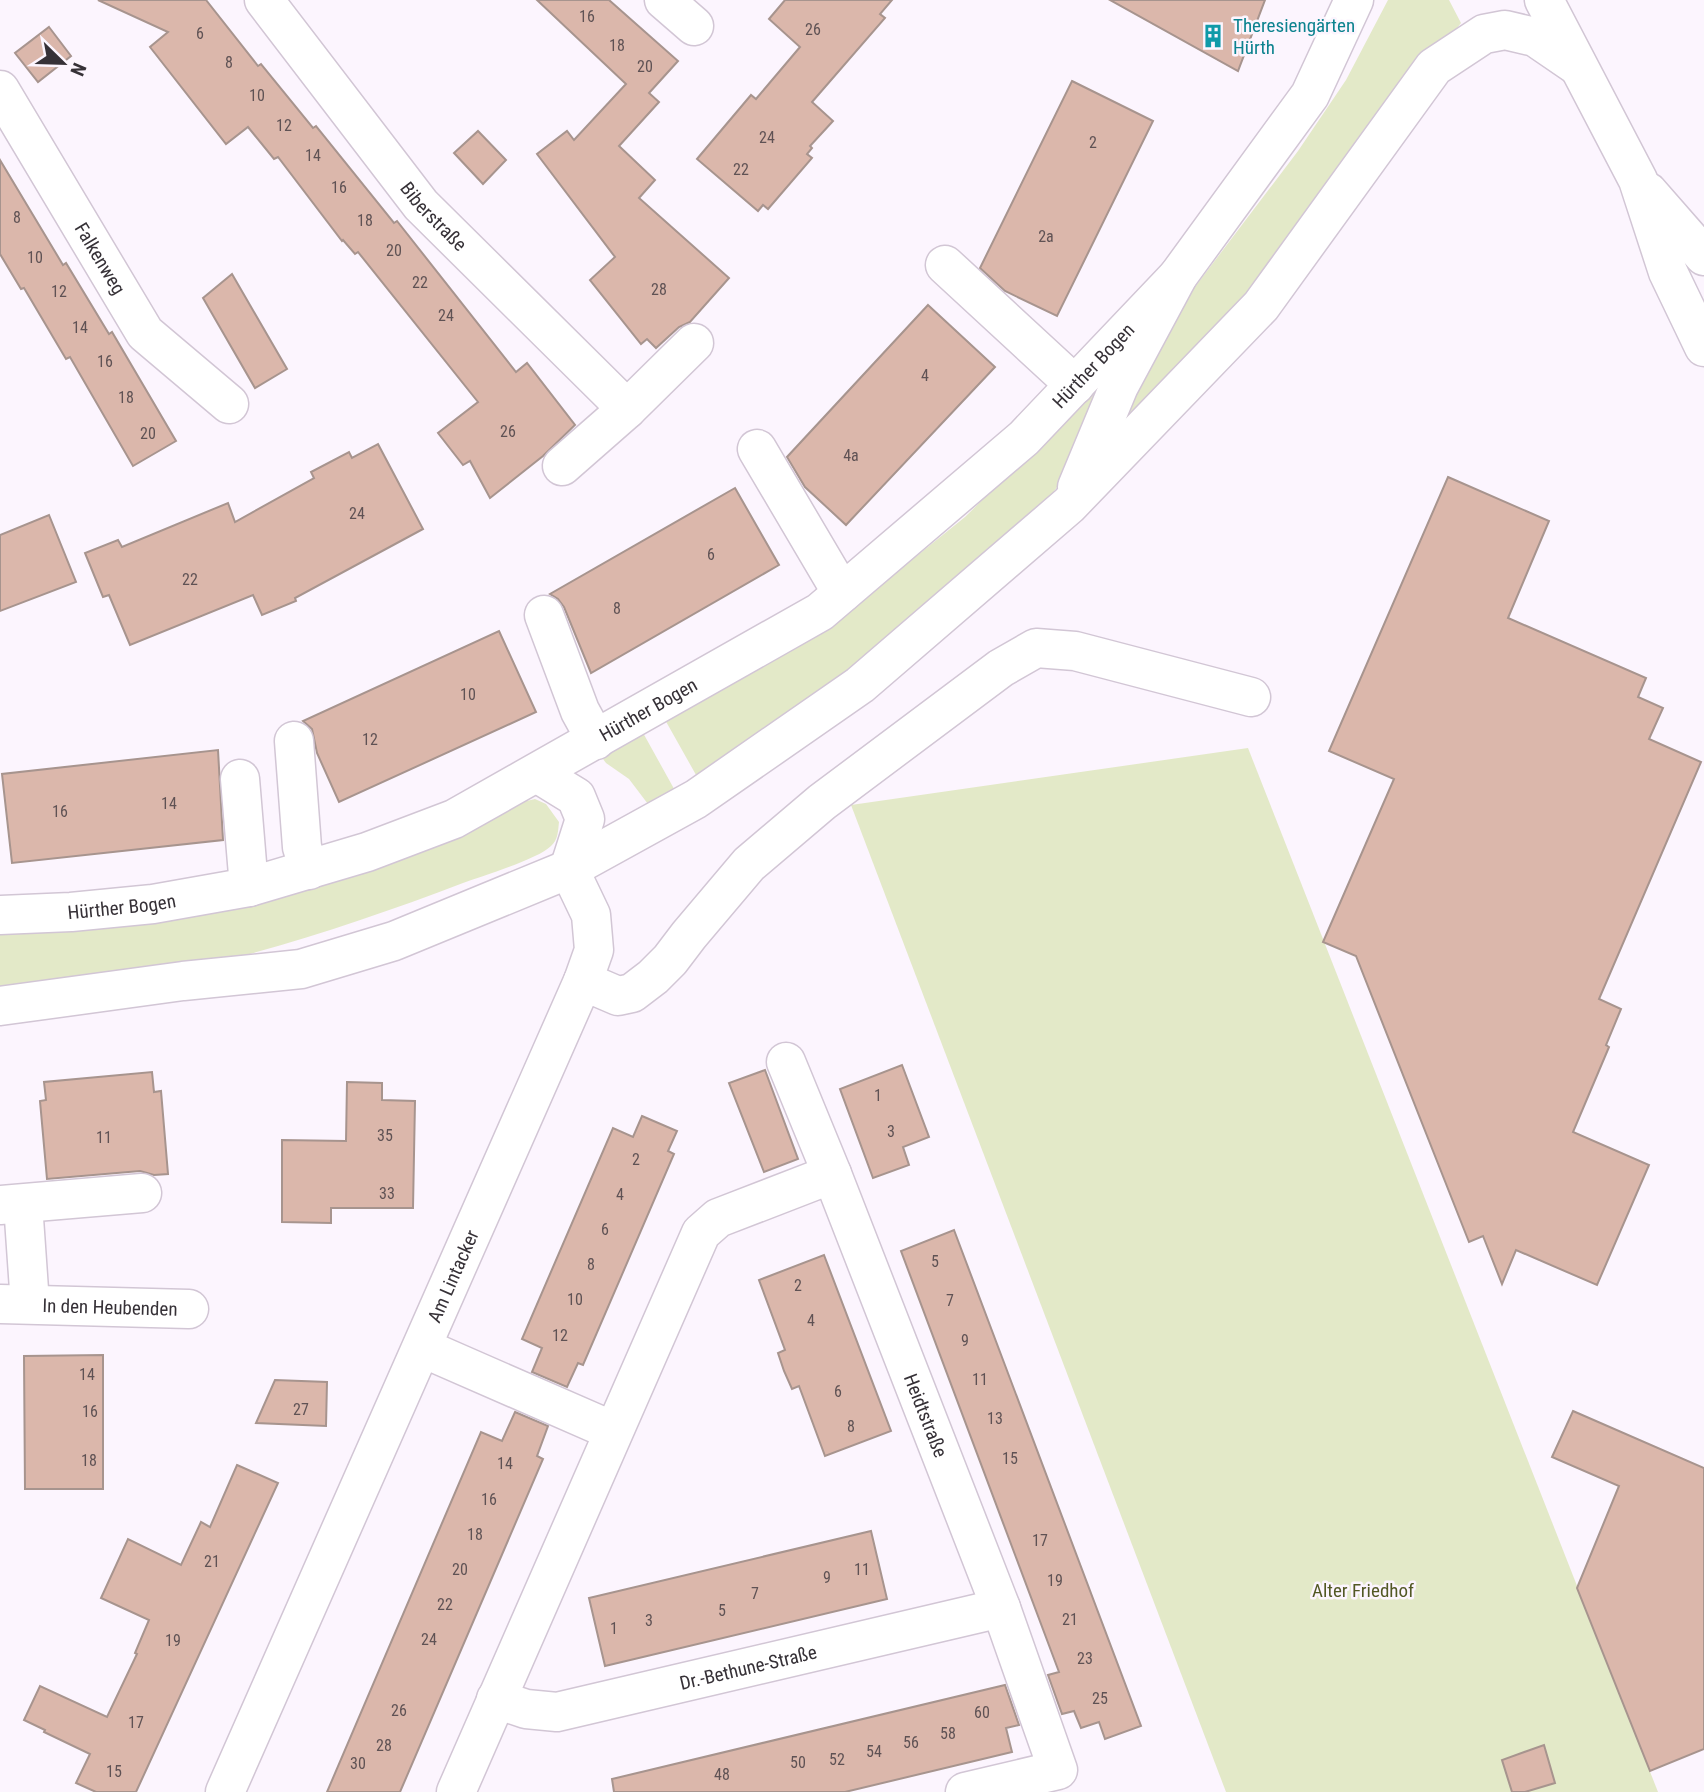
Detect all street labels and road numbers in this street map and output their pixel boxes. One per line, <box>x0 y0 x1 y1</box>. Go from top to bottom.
street label: Biberstraße <box>396 177 472 255</box>
street label: Falkenweg <box>70 218 131 298</box>
street label: Hürther Bogen <box>1047 318 1139 413</box>
street label: Hürther Bogen <box>595 673 701 746</box>
street label: Hürther Bogen <box>67 889 177 924</box>
street label: Am Lintacker <box>422 1226 483 1326</box>
street label: In den Heubenden <box>42 1294 178 1320</box>
street label: Heidtstraße <box>899 1370 953 1460</box>
street label: Dr.-Bethune-Straße <box>677 1640 819 1694</box>

